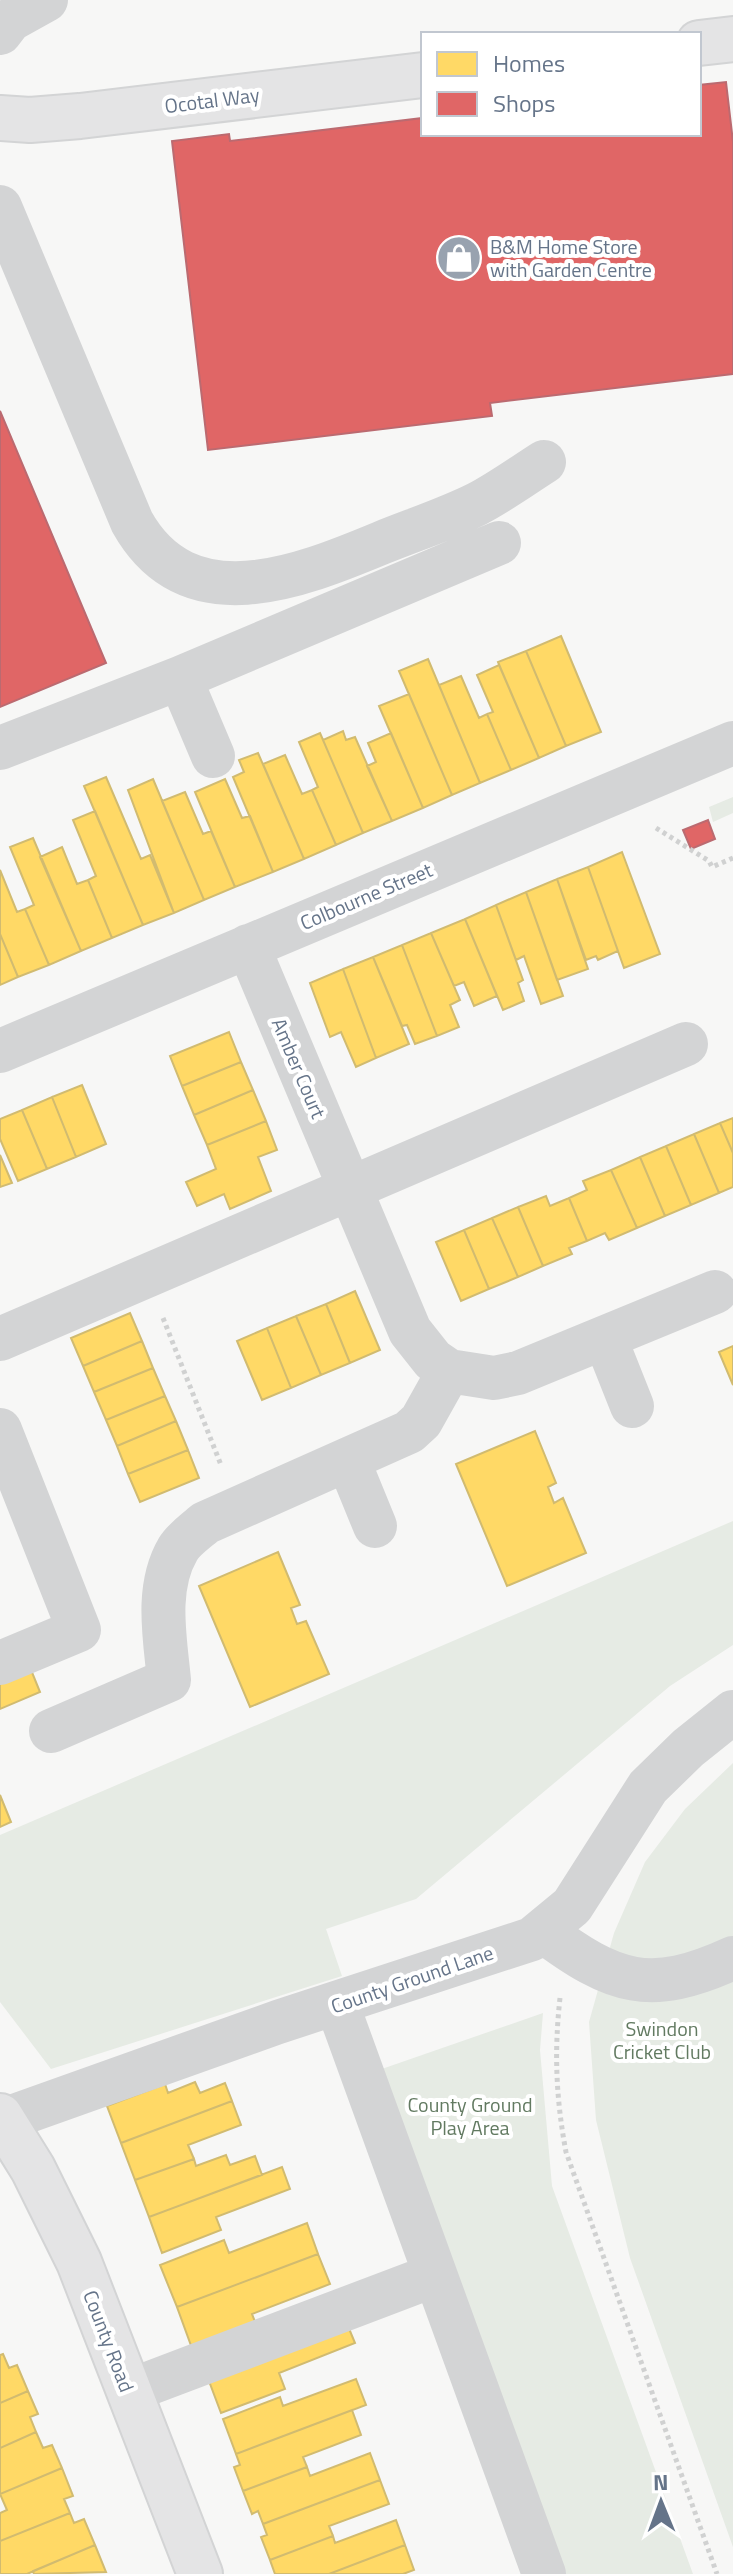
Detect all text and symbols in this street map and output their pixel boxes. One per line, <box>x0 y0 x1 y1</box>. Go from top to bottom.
legend <box>421 32 701 136</box>
text: Homes <box>493 45 565 81</box>
street label: Ocotal Way <box>163 79 262 121</box>
text: Shops <box>493 85 555 121</box>
place label: B&M Home Store with Garden Centre <box>490 231 652 285</box>
shop icon: B&M Home Store with Garden Centre <box>435 234 483 282</box>
street label: Colbourne Street <box>295 854 437 938</box>
street label: Amber Court <box>264 1013 334 1123</box>
street label: County Ground Lane <box>327 1937 497 2021</box>
park label: Swindon Cricket Club <box>613 2013 711 2067</box>
park label: County Ground Play Area <box>407 2089 533 2143</box>
street label: County Road <box>75 2286 143 2396</box>
north arrow <box>621 2462 701 2542</box>
text: N <box>653 2465 669 2499</box>

